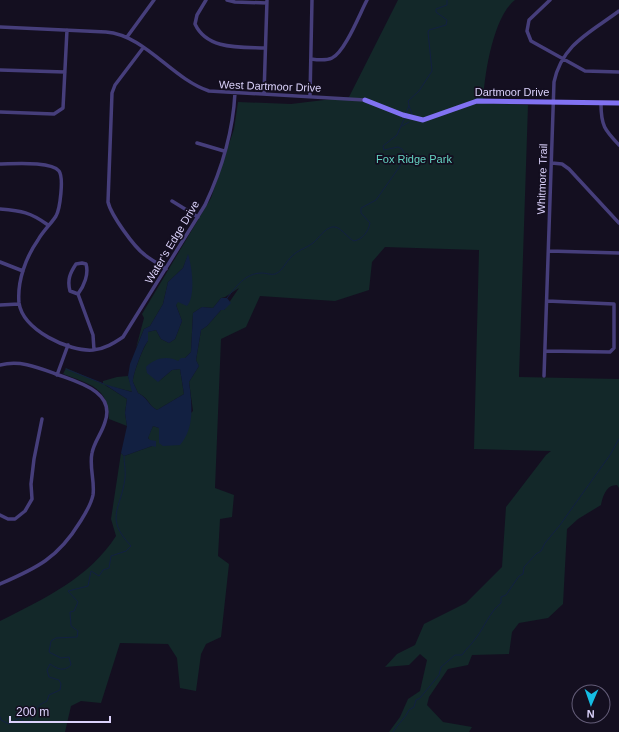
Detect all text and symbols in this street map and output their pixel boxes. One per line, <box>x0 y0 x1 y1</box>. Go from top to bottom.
street label: West Dartmoor Drive <box>219 78 321 94</box>
street label: Dartmoor Drive <box>475 86 549 98</box>
street label: Whitmore Trail <box>535 143 549 215</box>
park label: Fox Ridge Park <box>376 153 452 165</box>
street label: Water’s Edge Drive <box>143 198 201 286</box>
north arrow <box>571 684 611 724</box>
scale bar <box>10 698 110 724</box>
text: 200 m <box>16 705 49 719</box>
text: N <box>586 708 595 720</box>

